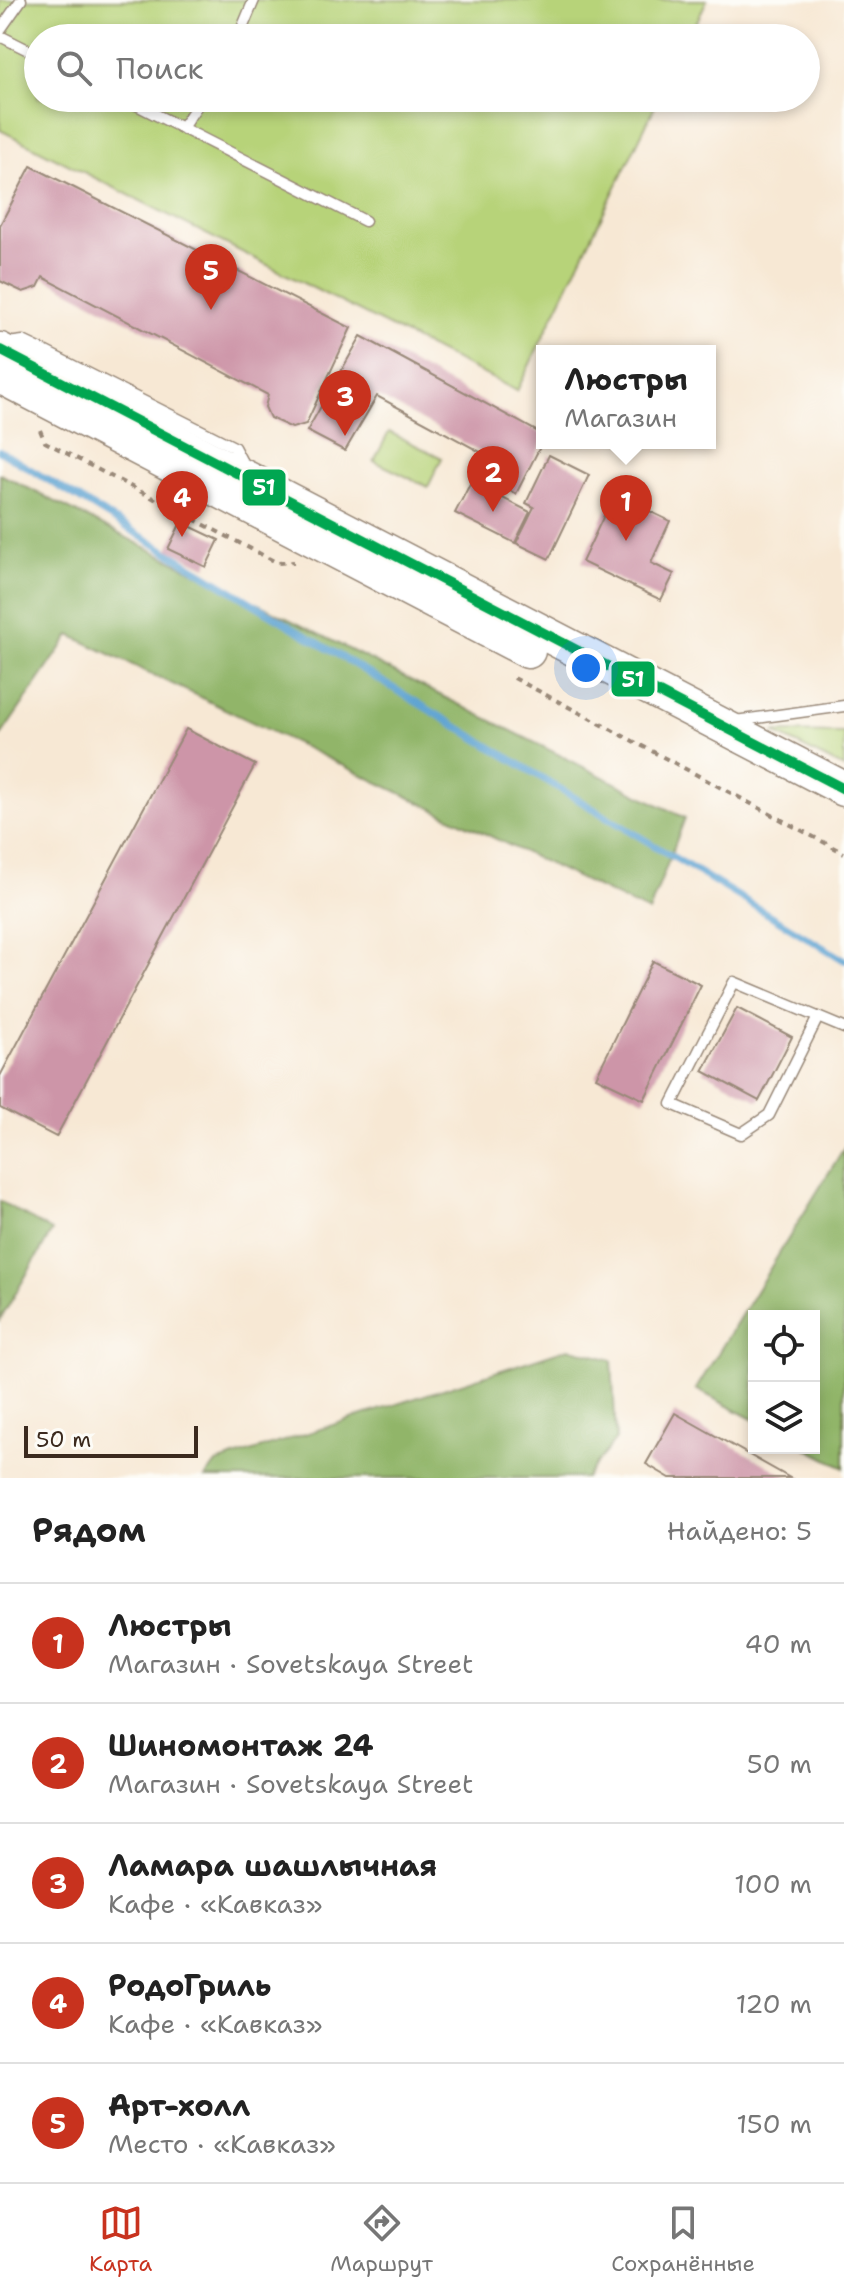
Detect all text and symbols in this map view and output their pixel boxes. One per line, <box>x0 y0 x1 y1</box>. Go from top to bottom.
search box <box>24 24 820 112</box>
icon: search <box>52 46 96 90</box>
text: Поиск <box>116 48 204 89</box>
pin: 5 <box>185 244 237 310</box>
popup <box>536 345 716 449</box>
text: Люстры <box>564 359 688 400</box>
pin: 3 <box>319 370 371 436</box>
text: Магазин <box>564 400 677 435</box>
pin: 2 <box>467 446 519 512</box>
line badge: 51 <box>241 468 287 507</box>
pin: 4 <box>156 471 208 537</box>
text: 51 <box>253 473 275 502</box>
pin: 1 <box>600 475 652 541</box>
your location <box>566 648 606 688</box>
line badge: 51 <box>610 660 656 698</box>
text: 51 <box>622 665 644 694</box>
map controls <box>748 1310 820 1454</box>
button: locate <box>748 1310 820 1382</box>
button: layers <box>748 1382 820 1454</box>
scale bar <box>24 1422 198 1458</box>
text: 50 m <box>36 1425 91 1454</box>
text: Рядом <box>32 1507 146 1553</box>
text: Найдено: 5 <box>667 1513 812 1548</box>
text: Люстры <box>108 1605 231 1646</box>
text: 1 <box>52 1626 64 1661</box>
text: 40 m <box>745 1626 812 1661</box>
text: Магазин · Sovetskaya Street <box>108 1646 473 1681</box>
text: Шиномонтаж 24 <box>108 1725 374 1766</box>
text: 2 <box>49 1746 67 1781</box>
text: 50 m <box>747 1746 812 1781</box>
text: Магазин · Sovetskaya Street <box>108 1766 473 1801</box>
text: Ламара шашлычная <box>108 1845 437 1886</box>
text: 3 <box>49 1866 67 1901</box>
text: 100 m <box>734 1866 812 1901</box>
text: Кафе · «Кавказ» <box>108 1886 322 1921</box>
text: РодоГриль <box>108 1965 271 2006</box>
text: 4 <box>49 1986 67 2021</box>
text: 120 m <box>736 1986 812 2021</box>
text: Кафе · «Кавказ» <box>108 2006 322 2041</box>
text: Арт-холл <box>108 2085 250 2126</box>
text: 5 <box>50 2106 66 2141</box>
text: 150 m <box>736 2106 812 2141</box>
text: Место · «Кавказ» <box>108 2126 336 2161</box>
tab: Карта <box>89 2201 152 2278</box>
tab: Маршрут <box>330 2201 433 2278</box>
tab: Сохранённые <box>611 2201 755 2278</box>

